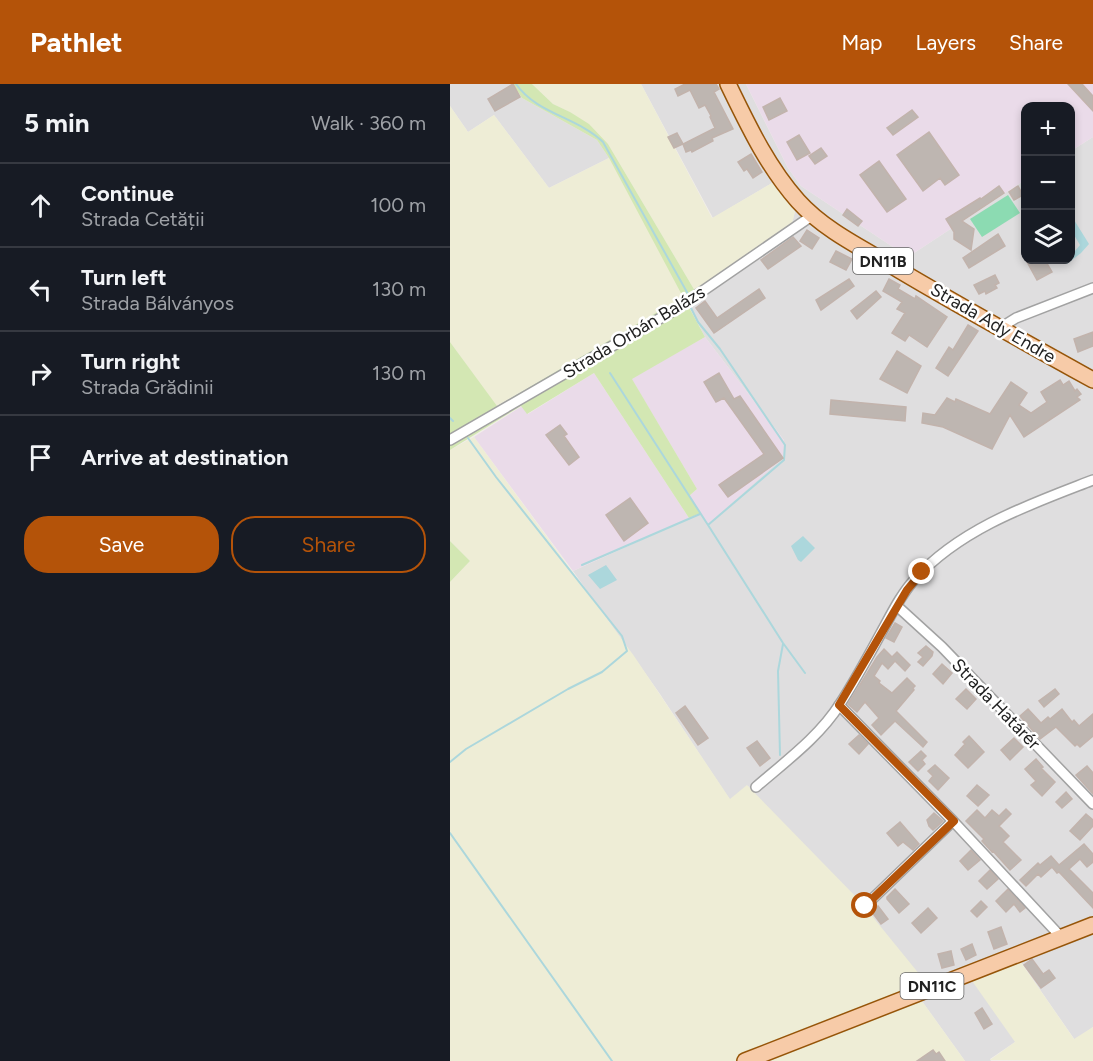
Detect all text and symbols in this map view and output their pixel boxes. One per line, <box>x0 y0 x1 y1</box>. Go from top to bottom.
text: Pathlet <box>30 25 122 59</box>
text: Map <box>842 30 882 55</box>
text: Layers <box>915 30 976 55</box>
text: Share <box>1009 30 1063 55</box>
map controls <box>1021 102 1075 264</box>
button: + <box>1021 102 1075 156</box>
text: 5 min <box>24 107 90 139</box>
text: Walk · 360 m <box>311 111 426 135</box>
button: − <box>1021 156 1075 210</box>
text: Continue <box>81 180 174 207</box>
icon: ahead <box>24 189 57 222</box>
text: 100 m <box>370 193 426 217</box>
text: Strada Cetății <box>81 207 205 231</box>
button: layers <box>1021 210 1075 264</box>
road number: DN11B <box>853 248 913 274</box>
text: Turn left <box>81 264 167 291</box>
icon: left <box>24 273 57 306</box>
text: 130 m <box>372 277 426 301</box>
street label: Strada Ady Endre <box>926 278 1060 368</box>
street label: Strada Orbán Balázs <box>559 281 709 383</box>
text: Strada Bálványos <box>81 291 234 315</box>
text: Turn right <box>81 348 180 375</box>
icon: right <box>24 357 57 390</box>
text: 130 m <box>372 361 426 385</box>
text: Strada Grădinii <box>81 375 214 399</box>
icon: arrive <box>24 441 57 474</box>
text: Arrive at destination <box>81 444 289 471</box>
button: Save <box>24 516 219 573</box>
button: Share <box>231 516 426 573</box>
route end <box>908 558 934 584</box>
street label: Strada Határér <box>947 654 1045 754</box>
route start <box>851 892 877 918</box>
road number: DN11C <box>900 973 964 999</box>

